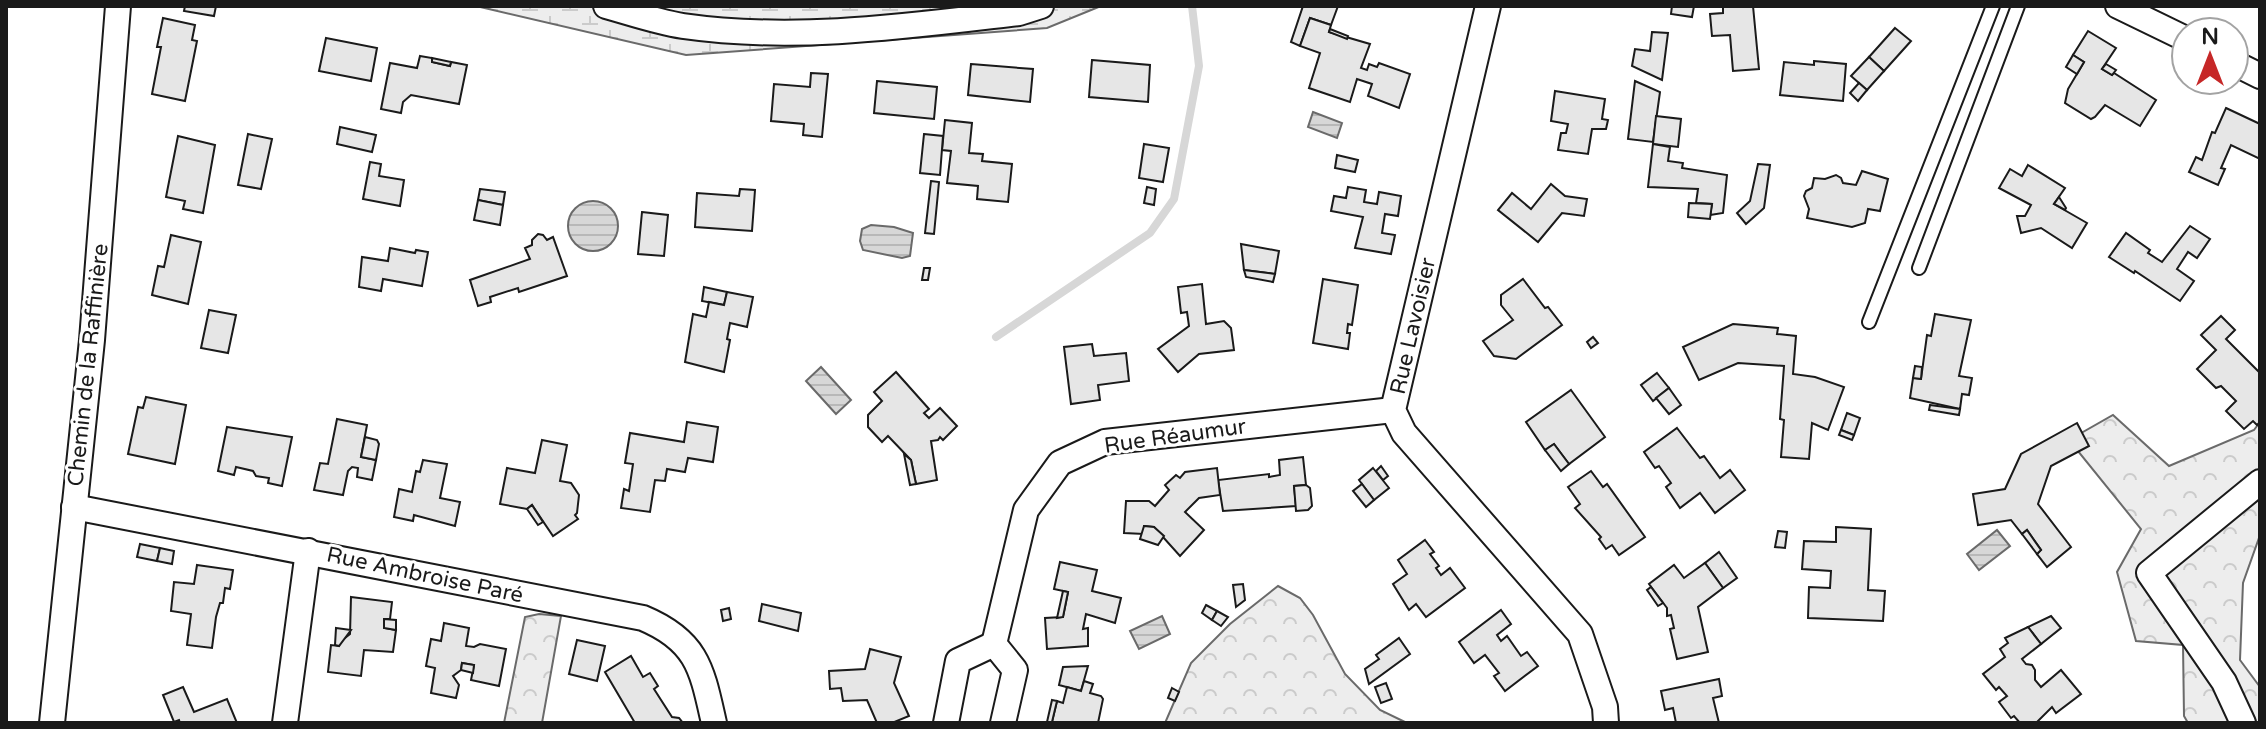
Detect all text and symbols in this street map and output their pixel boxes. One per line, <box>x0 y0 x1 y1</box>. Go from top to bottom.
north arrow <box>2170 16 2250 96</box>
text: N <box>2201 24 2219 50</box>
street label: Chemin de la Raffinière <box>62 242 114 488</box>
street label: Rue Lavoisier <box>1385 255 1441 397</box>
street label: Rue Réaumur <box>1102 413 1248 459</box>
street label: Rue Ambroise Paré <box>324 541 526 609</box>

